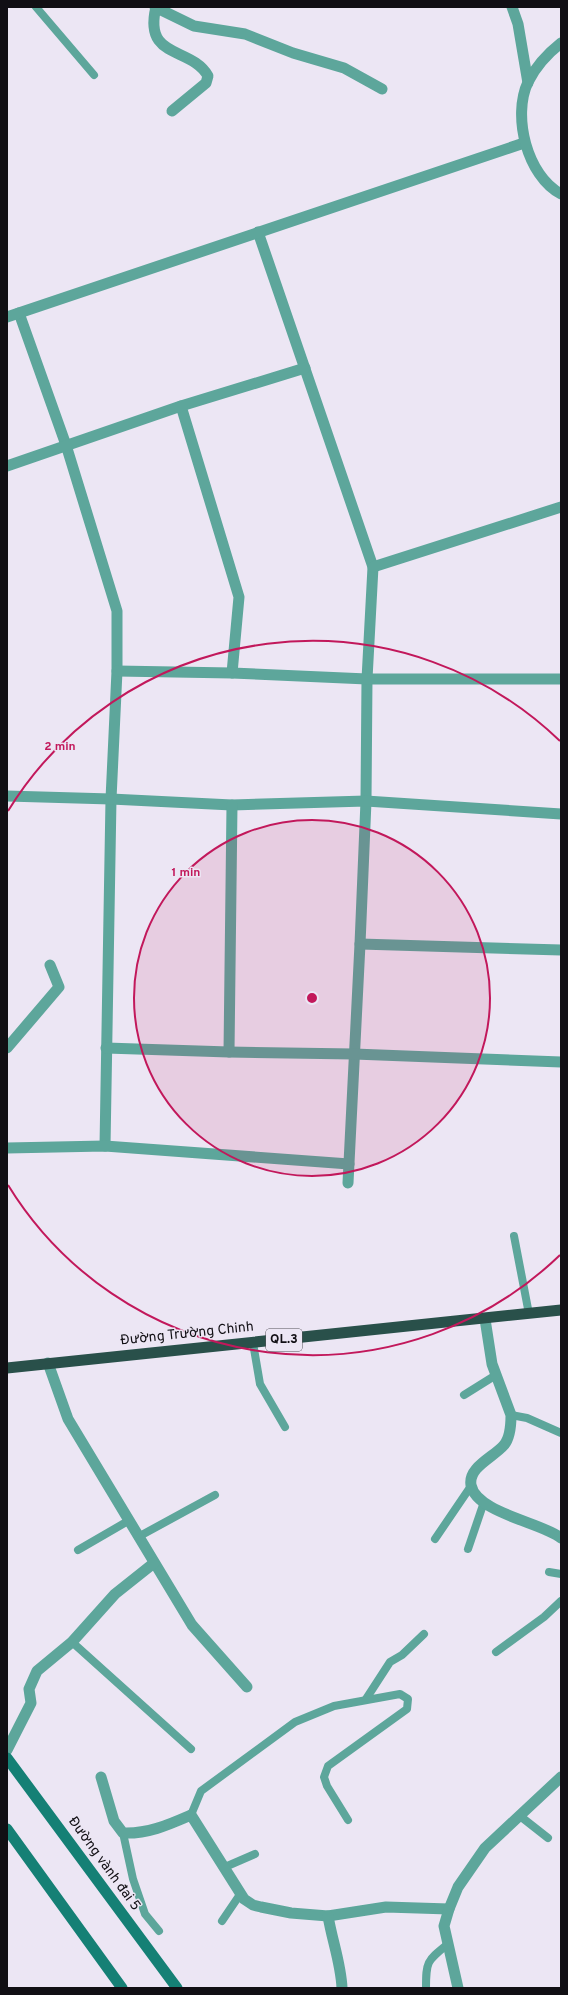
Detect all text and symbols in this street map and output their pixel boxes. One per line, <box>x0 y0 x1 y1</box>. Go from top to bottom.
text: 2 min <box>44 739 76 755</box>
text: 1 min <box>172 865 200 881</box>
centre of rings <box>305 991 319 1005</box>
street label: Đường Trường Chinh <box>119 1319 255 1349</box>
road number: QL.3 <box>266 1329 302 1351</box>
street label: Đường vành đai 5 <box>64 1814 144 1914</box>

